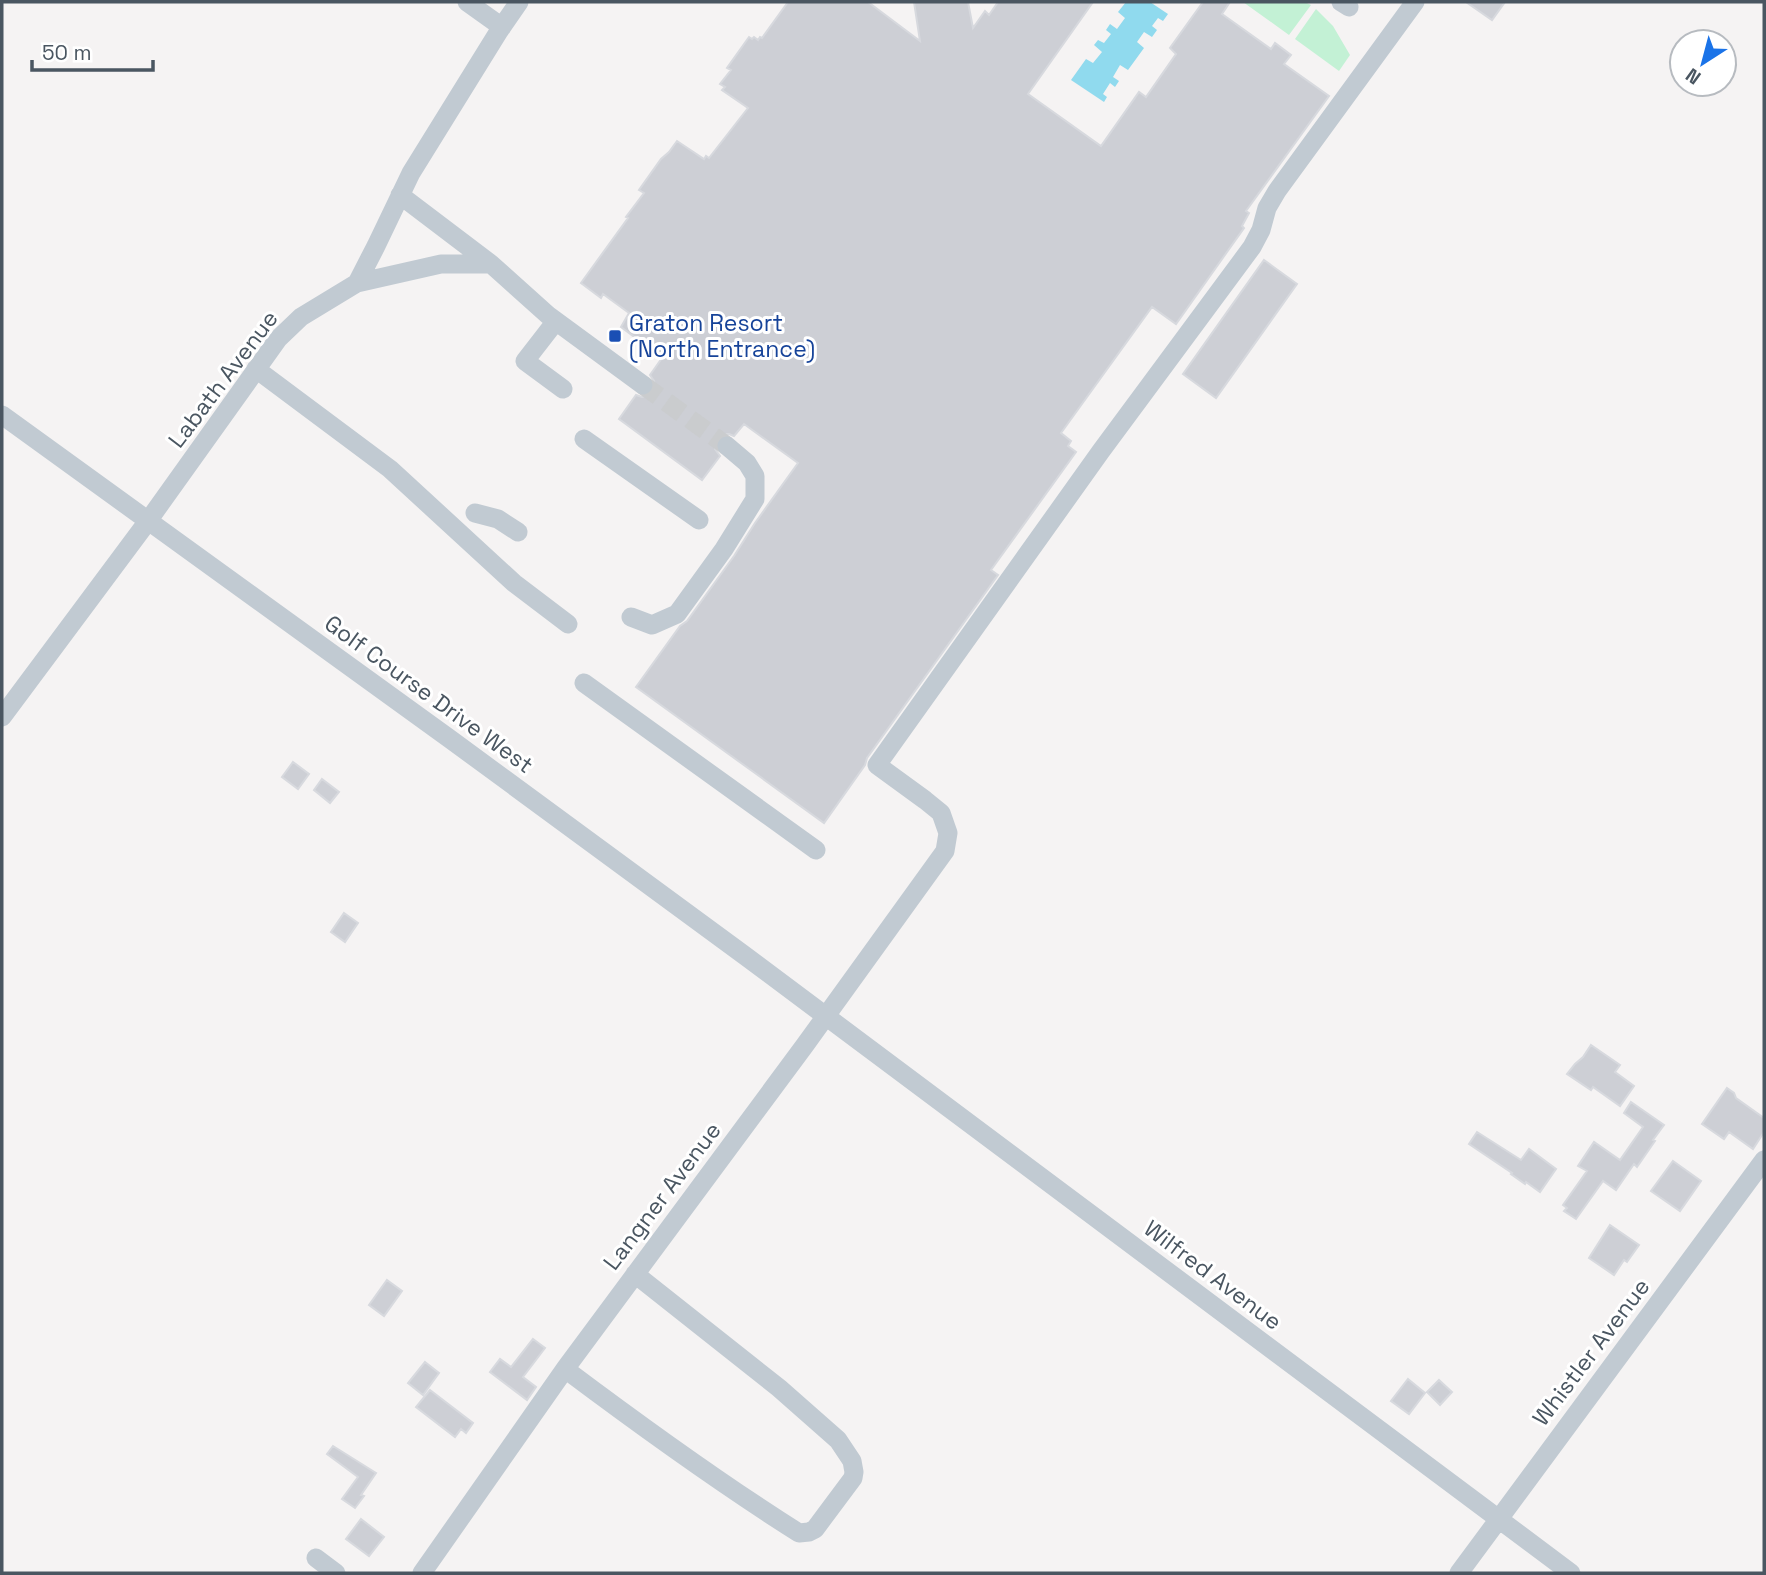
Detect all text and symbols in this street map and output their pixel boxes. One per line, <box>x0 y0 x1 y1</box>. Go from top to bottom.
scale bar <box>32 28 152 72</box>
north arrow <box>1668 28 1738 98</box>
text: 50 m <box>42 39 92 66</box>
text: N <box>1681 62 1706 90</box>
street label: Labath Avenue <box>161 304 285 454</box>
place label: Graton Resort (North Entrance) <box>629 308 815 364</box>
marker: Graton Resort (North Entrance) <box>607 328 623 344</box>
street label: Golf Course Drive West <box>319 608 539 780</box>
street label: Langner Avenue <box>596 1116 728 1276</box>
street label: Wilfred Avenue <box>1138 1213 1288 1337</box>
street label: Whistler Avenue <box>1526 1272 1656 1432</box>

